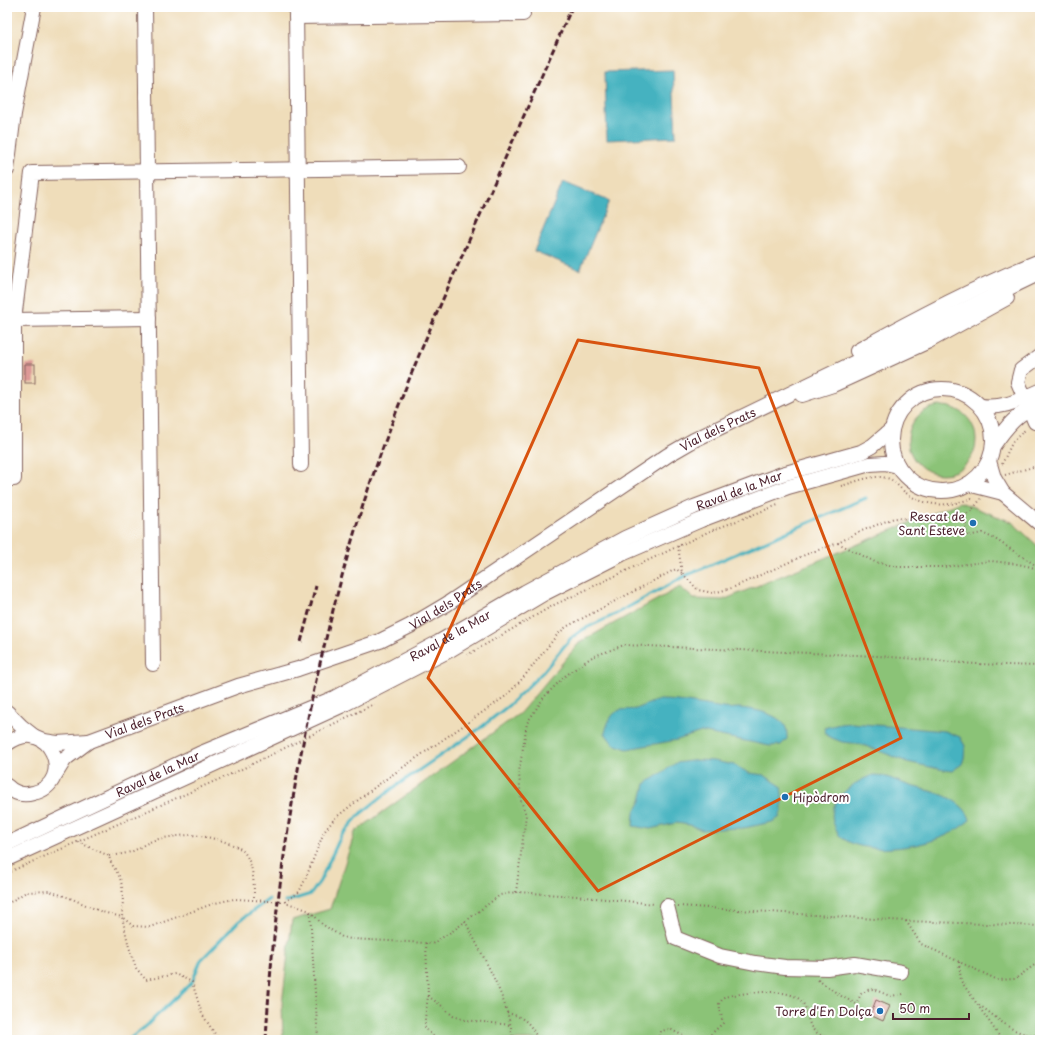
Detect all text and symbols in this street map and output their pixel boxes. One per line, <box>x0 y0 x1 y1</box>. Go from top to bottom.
street label: Vial dels Prats <box>676 402 759 455</box>
street label: Raval de la Mar <box>693 466 785 515</box>
place label: Rescat de Sant Esteve <box>898 507 965 539</box>
marker: Rescat de Sant Esteve <box>968 518 978 528</box>
street label: Vial dels Prats <box>406 574 485 634</box>
street label: Raval de la Mar <box>406 605 494 665</box>
street label: Vial dels Prats <box>102 698 187 743</box>
street label: Raval de la Mar <box>112 746 203 801</box>
place label: Hipòdrom <box>793 788 850 806</box>
marker: Hipòdrom <box>780 792 790 802</box>
scale bar <box>893 995 969 1021</box>
text: 50 m <box>899 999 930 1017</box>
place label: Torre d'En Dolça <box>775 1002 873 1020</box>
marker: Torre d'En Dolça <box>875 1006 885 1016</box>

